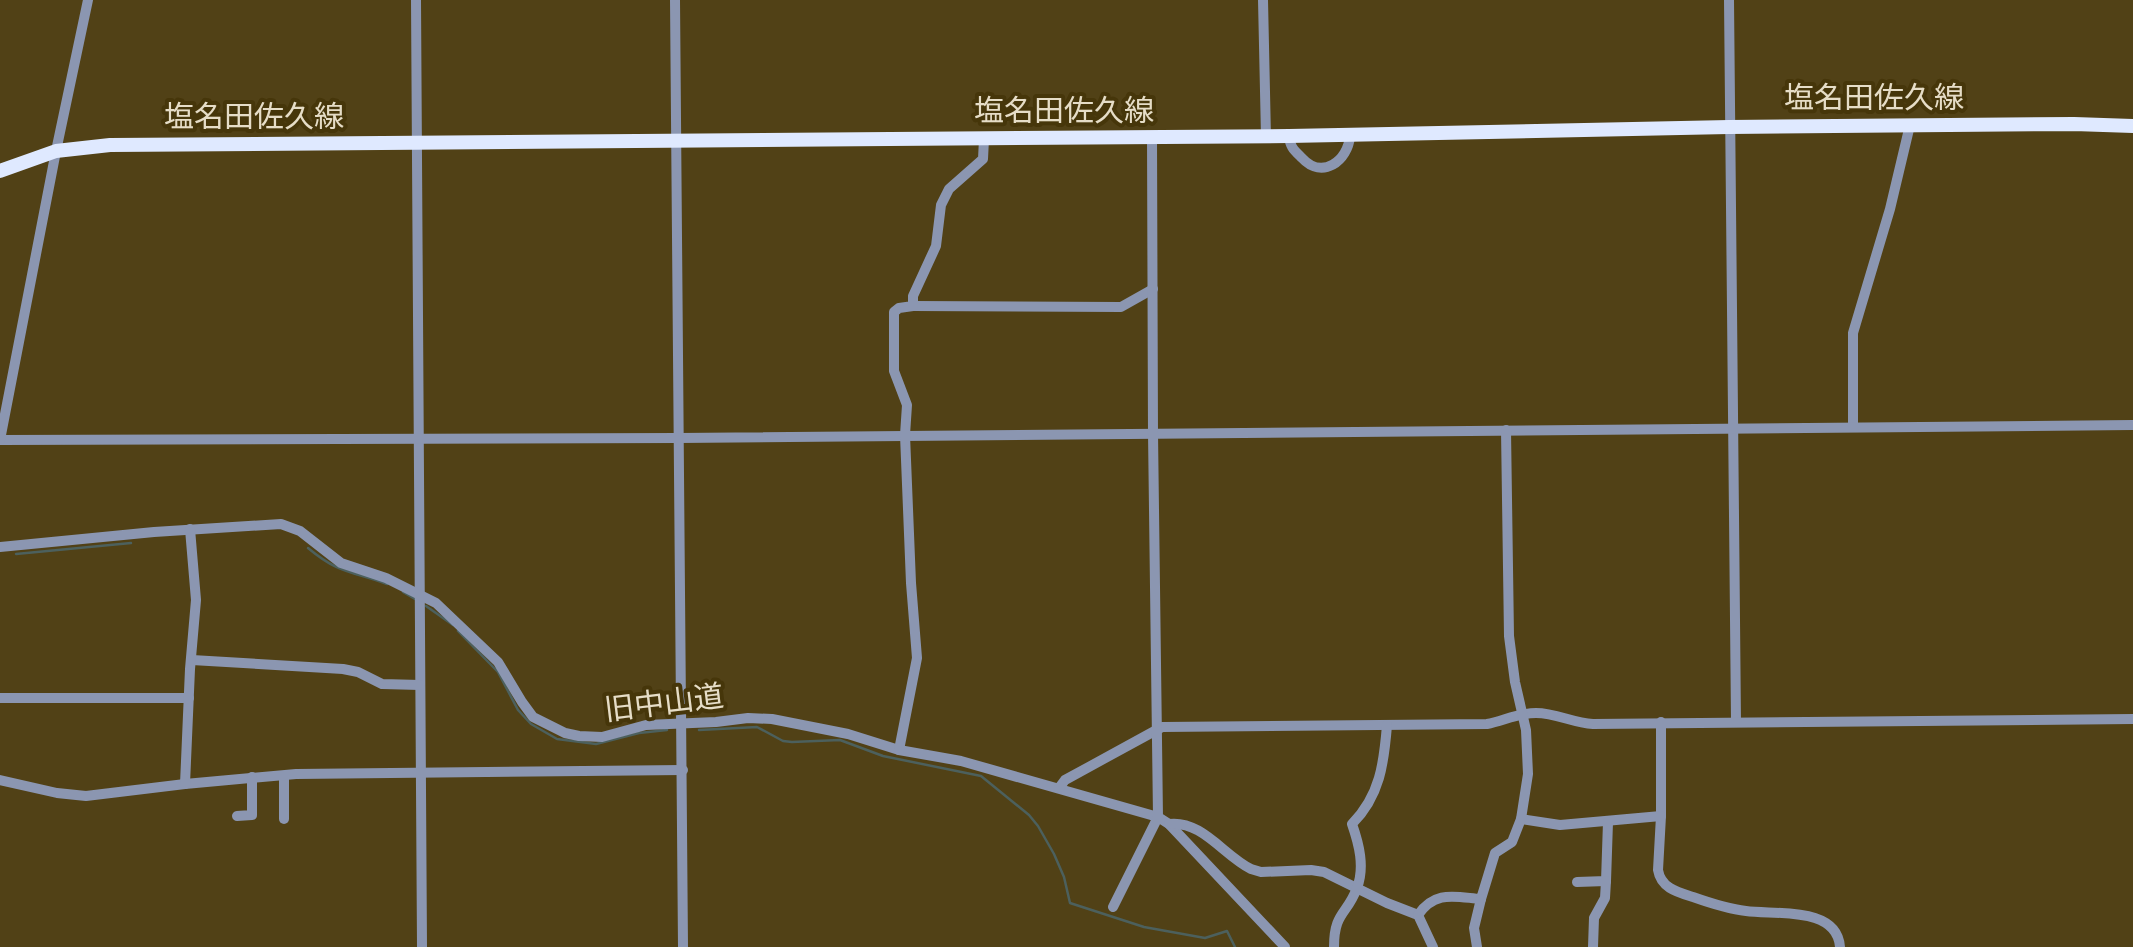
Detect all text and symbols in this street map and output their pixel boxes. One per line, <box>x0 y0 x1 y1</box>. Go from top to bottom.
street label: 塩名田佐久線 <box>1784 80 1964 116</box>
street label: 塩名田佐久線 <box>974 93 1154 129</box>
street label: 塩名田佐久線 <box>164 99 344 135</box>
street label: 旧中山道 <box>602 678 726 728</box>

